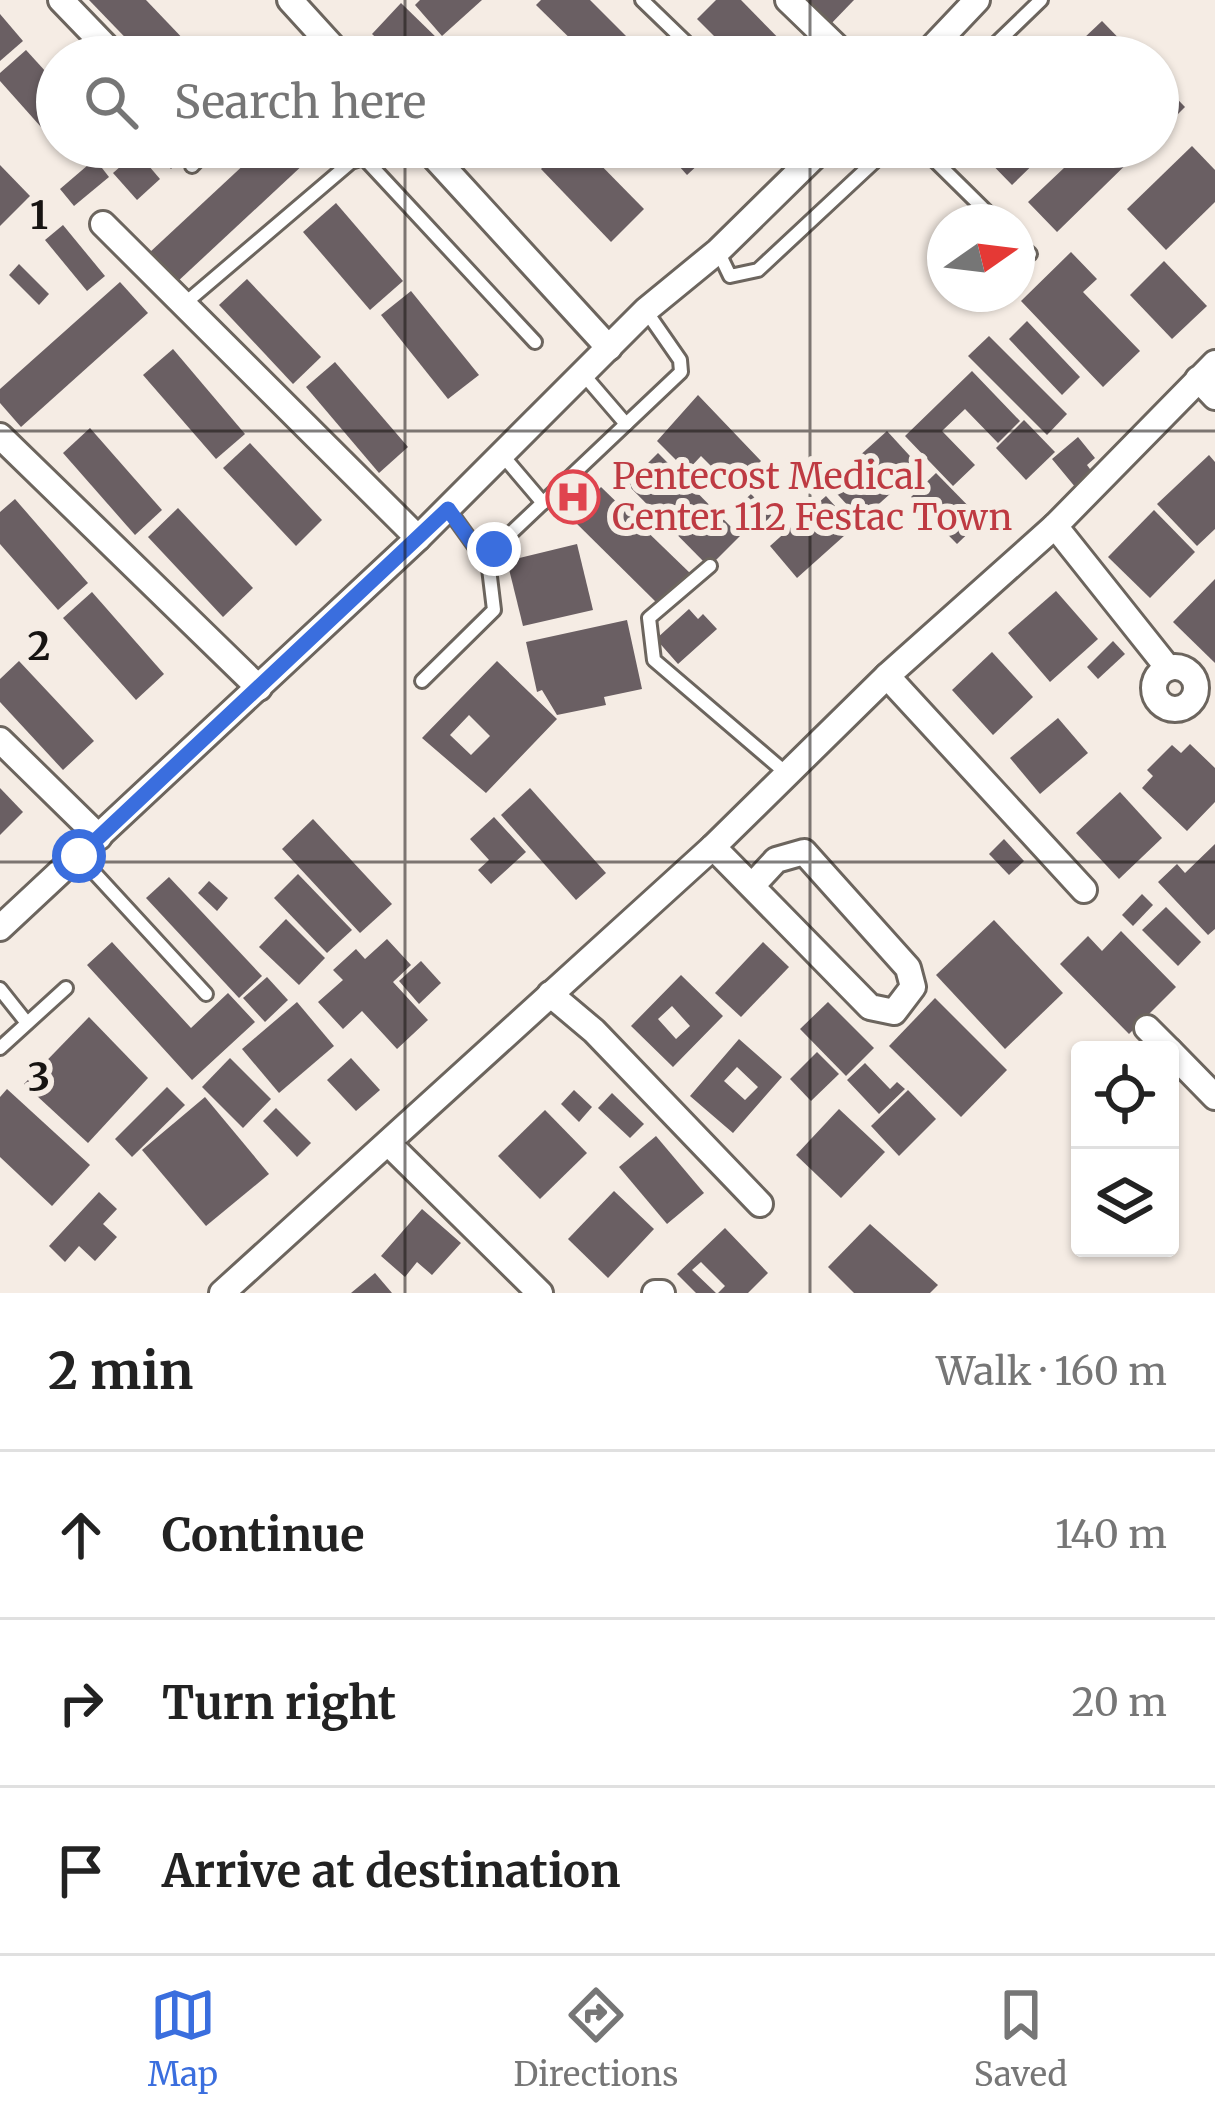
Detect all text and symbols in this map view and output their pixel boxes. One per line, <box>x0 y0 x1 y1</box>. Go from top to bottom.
search box <box>36 36 1179 168</box>
icon: search <box>78 69 144 135</box>
text: Search here <box>174 74 426 130</box>
text: 1 <box>30 191 48 240</box>
north arrow <box>927 204 1035 312</box>
place label: Pentecost Medical Center 112 Festac Town <box>612 454 1012 540</box>
hospital icon: Pentecost Medical Center 112 Festac Town <box>545 469 601 525</box>
route end <box>467 522 521 576</box>
text: 2 <box>28 622 50 671</box>
route start <box>52 829 106 883</box>
map controls <box>1071 1041 1179 1257</box>
button: locate <box>1071 1041 1179 1149</box>
text: 3 <box>28 1053 50 1102</box>
button: layers <box>1071 1149 1179 1257</box>
text: 2 min <box>48 1339 193 1403</box>
text: Walk · 160 m <box>936 1347 1167 1396</box>
icon: ahead <box>48 1502 114 1568</box>
text: Continue <box>162 1507 364 1563</box>
text: 140 m <box>1055 1510 1167 1559</box>
icon: right <box>48 1670 114 1736</box>
text: Turn right <box>162 1675 396 1731</box>
text: 20 m <box>1072 1678 1167 1727</box>
icon: arrive <box>48 1838 114 1904</box>
text: Arrive at destination <box>162 1843 620 1899</box>
tab: Map <box>148 1982 218 2095</box>
tab: Directions <box>513 1982 678 2095</box>
tab: Saved <box>974 1982 1067 2095</box>

